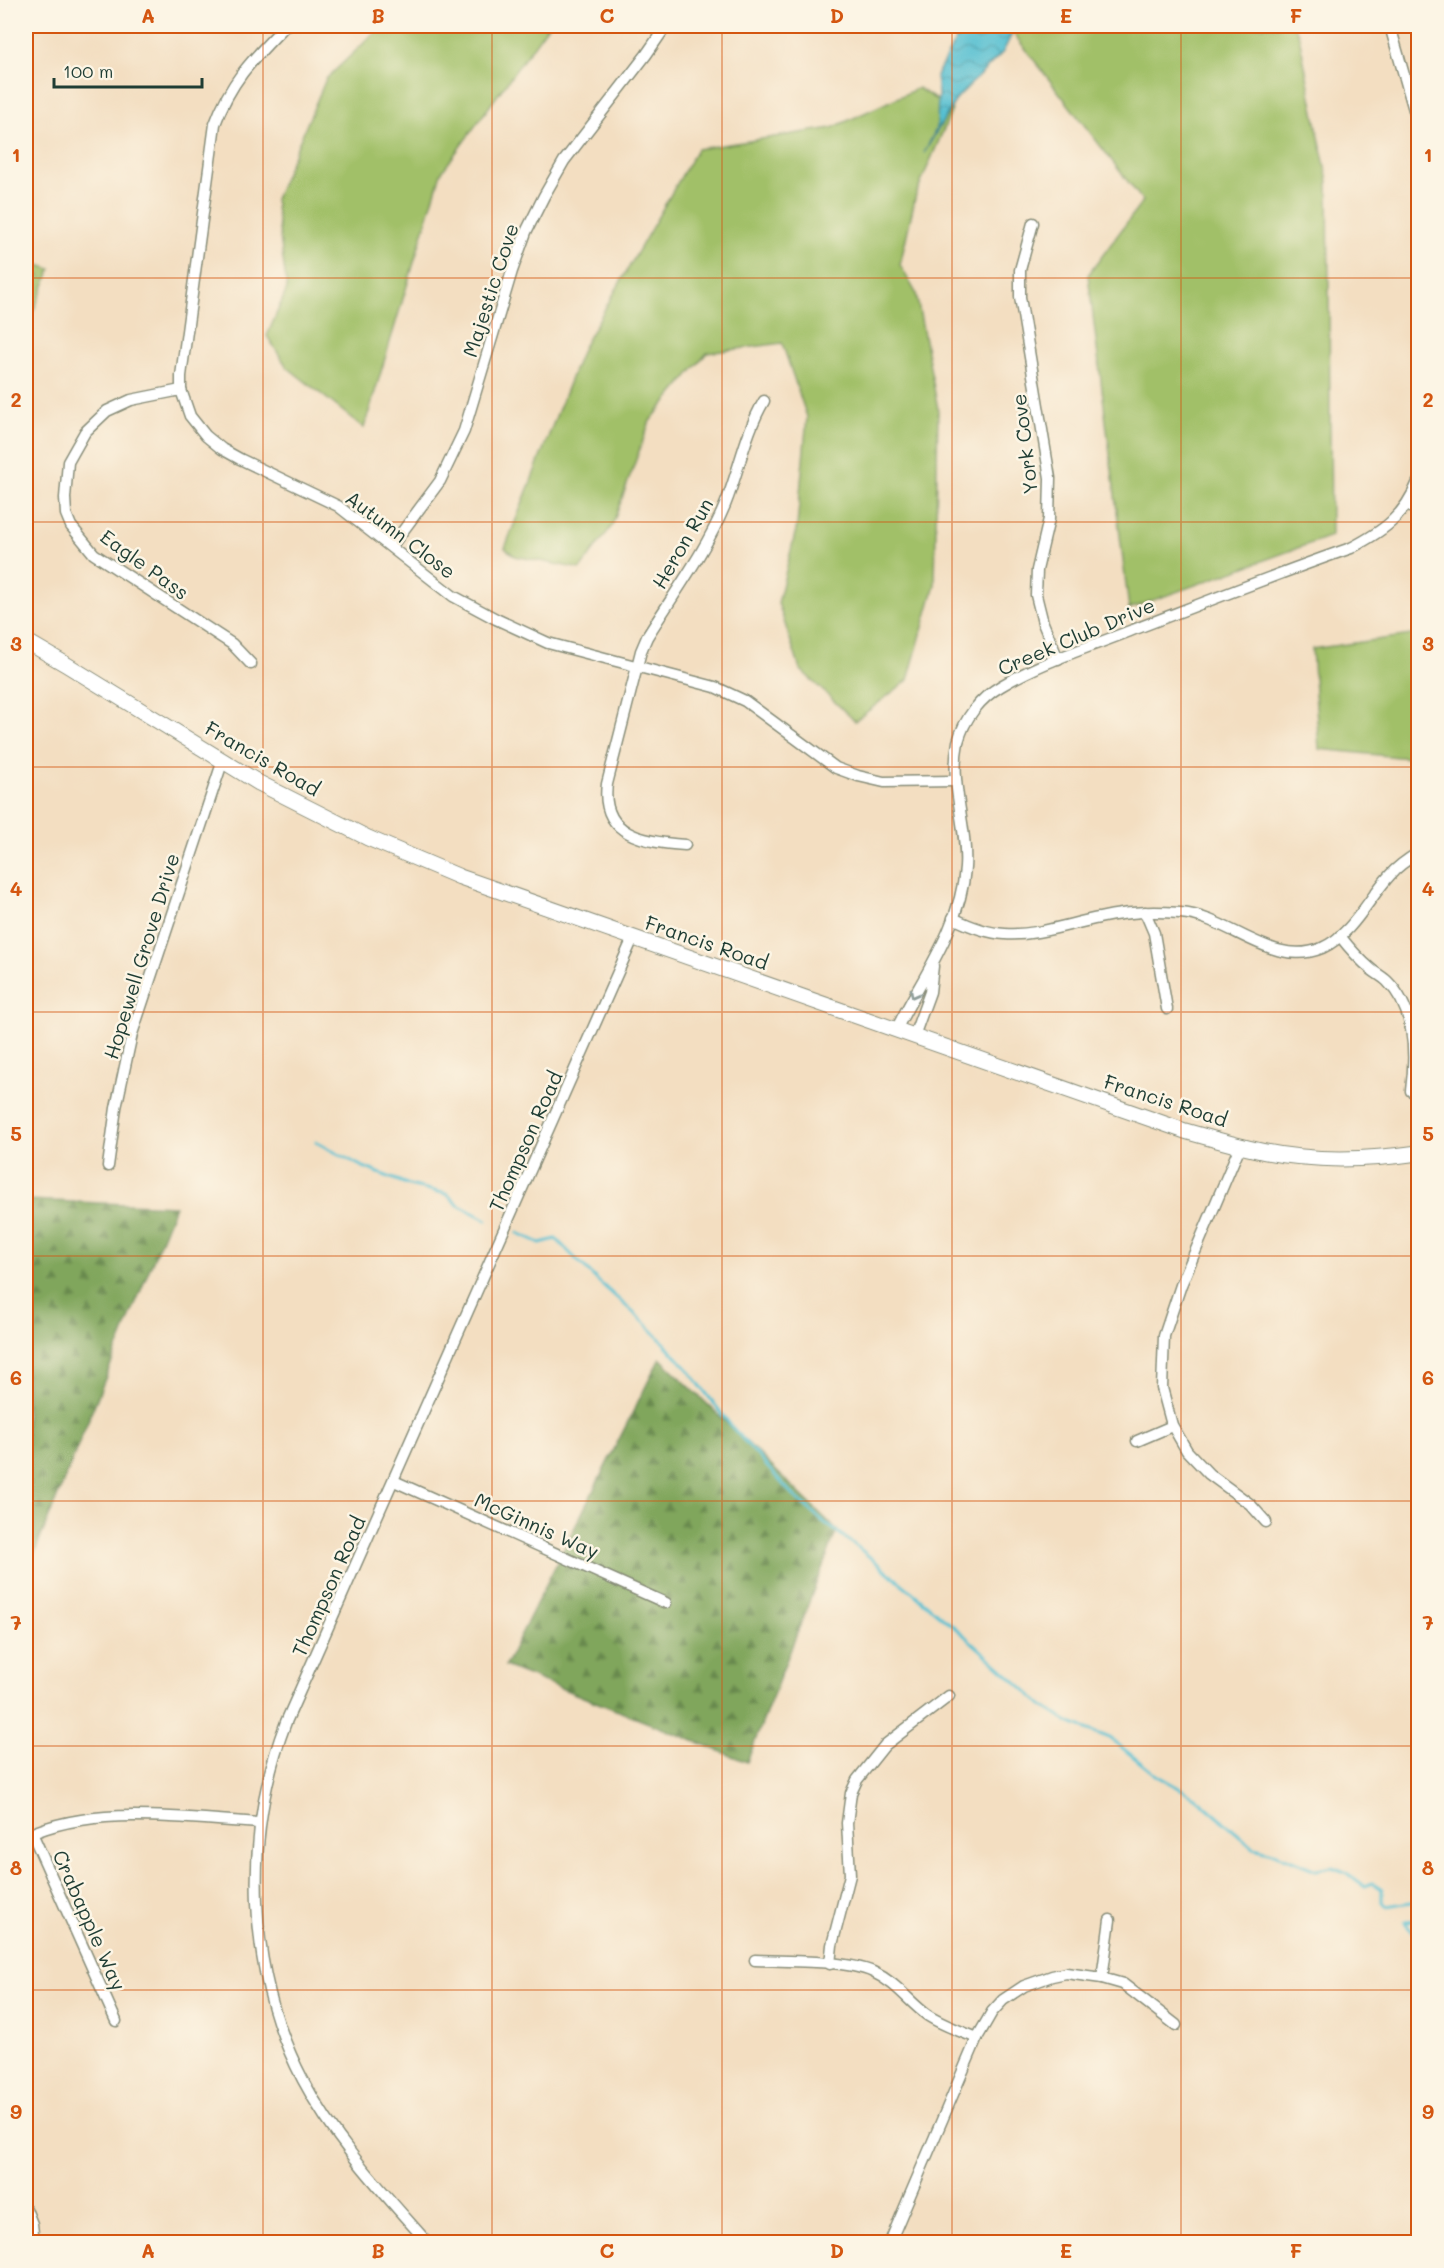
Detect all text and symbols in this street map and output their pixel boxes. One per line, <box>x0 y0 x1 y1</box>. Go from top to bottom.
text: A <box>141 2 155 28</box>
text: B <box>371 2 385 28</box>
text: C <box>600 2 615 28</box>
text: D <box>830 2 844 28</box>
text: E <box>1060 2 1072 28</box>
text: F <box>1290 2 1303 28</box>
scale bar <box>54 51 202 89</box>
text: 100 m <box>63 59 113 83</box>
text: 1 <box>12 141 20 167</box>
text: 1 <box>1424 141 1432 167</box>
street label: Majestic Cove <box>456 220 524 360</box>
text: 2 <box>10 386 22 412</box>
text: 2 <box>1422 386 1434 412</box>
street label: York Cove <box>1005 392 1043 496</box>
street label: Autumn Close <box>341 484 461 584</box>
street label: Heron Run <box>646 493 718 593</box>
street label: Eagle Pass <box>96 523 194 605</box>
street label: Creek Club Drive <box>993 591 1159 681</box>
text: 3 <box>10 630 22 656</box>
text: 3 <box>1422 630 1434 656</box>
street label: Francis Road <box>201 715 325 801</box>
street label: Hopewell Grove Drive <box>97 850 185 1062</box>
text: 4 <box>10 875 23 901</box>
text: 4 <box>1422 875 1435 901</box>
street label: Francis Road <box>642 909 772 975</box>
one-way arrow <box>910 988 921 999</box>
street label: Thompson Road <box>482 1067 568 1215</box>
street label: Francis Road <box>1101 1068 1231 1132</box>
text: 5 <box>10 1120 22 1146</box>
text: 5 <box>1422 1120 1434 1146</box>
text: 6 <box>10 1364 22 1390</box>
text: 6 <box>1422 1364 1434 1390</box>
street label: McGinnis Way <box>471 1486 603 1564</box>
street label: Thompson Road <box>285 1512 371 1660</box>
text: 7 <box>10 1609 22 1635</box>
text: 7 <box>1422 1609 1434 1635</box>
street label: Crabapple Way <box>47 1846 133 1994</box>
text: 8 <box>10 1854 22 1880</box>
text: 8 <box>1422 1854 1434 1880</box>
text: 9 <box>10 2098 22 2124</box>
text: 9 <box>1422 2098 1434 2124</box>
text: A <box>141 2237 155 2263</box>
text: B <box>371 2237 385 2263</box>
text: C <box>600 2237 615 2263</box>
text: D <box>830 2237 844 2263</box>
text: E <box>1060 2237 1072 2263</box>
text: F <box>1290 2237 1303 2263</box>

